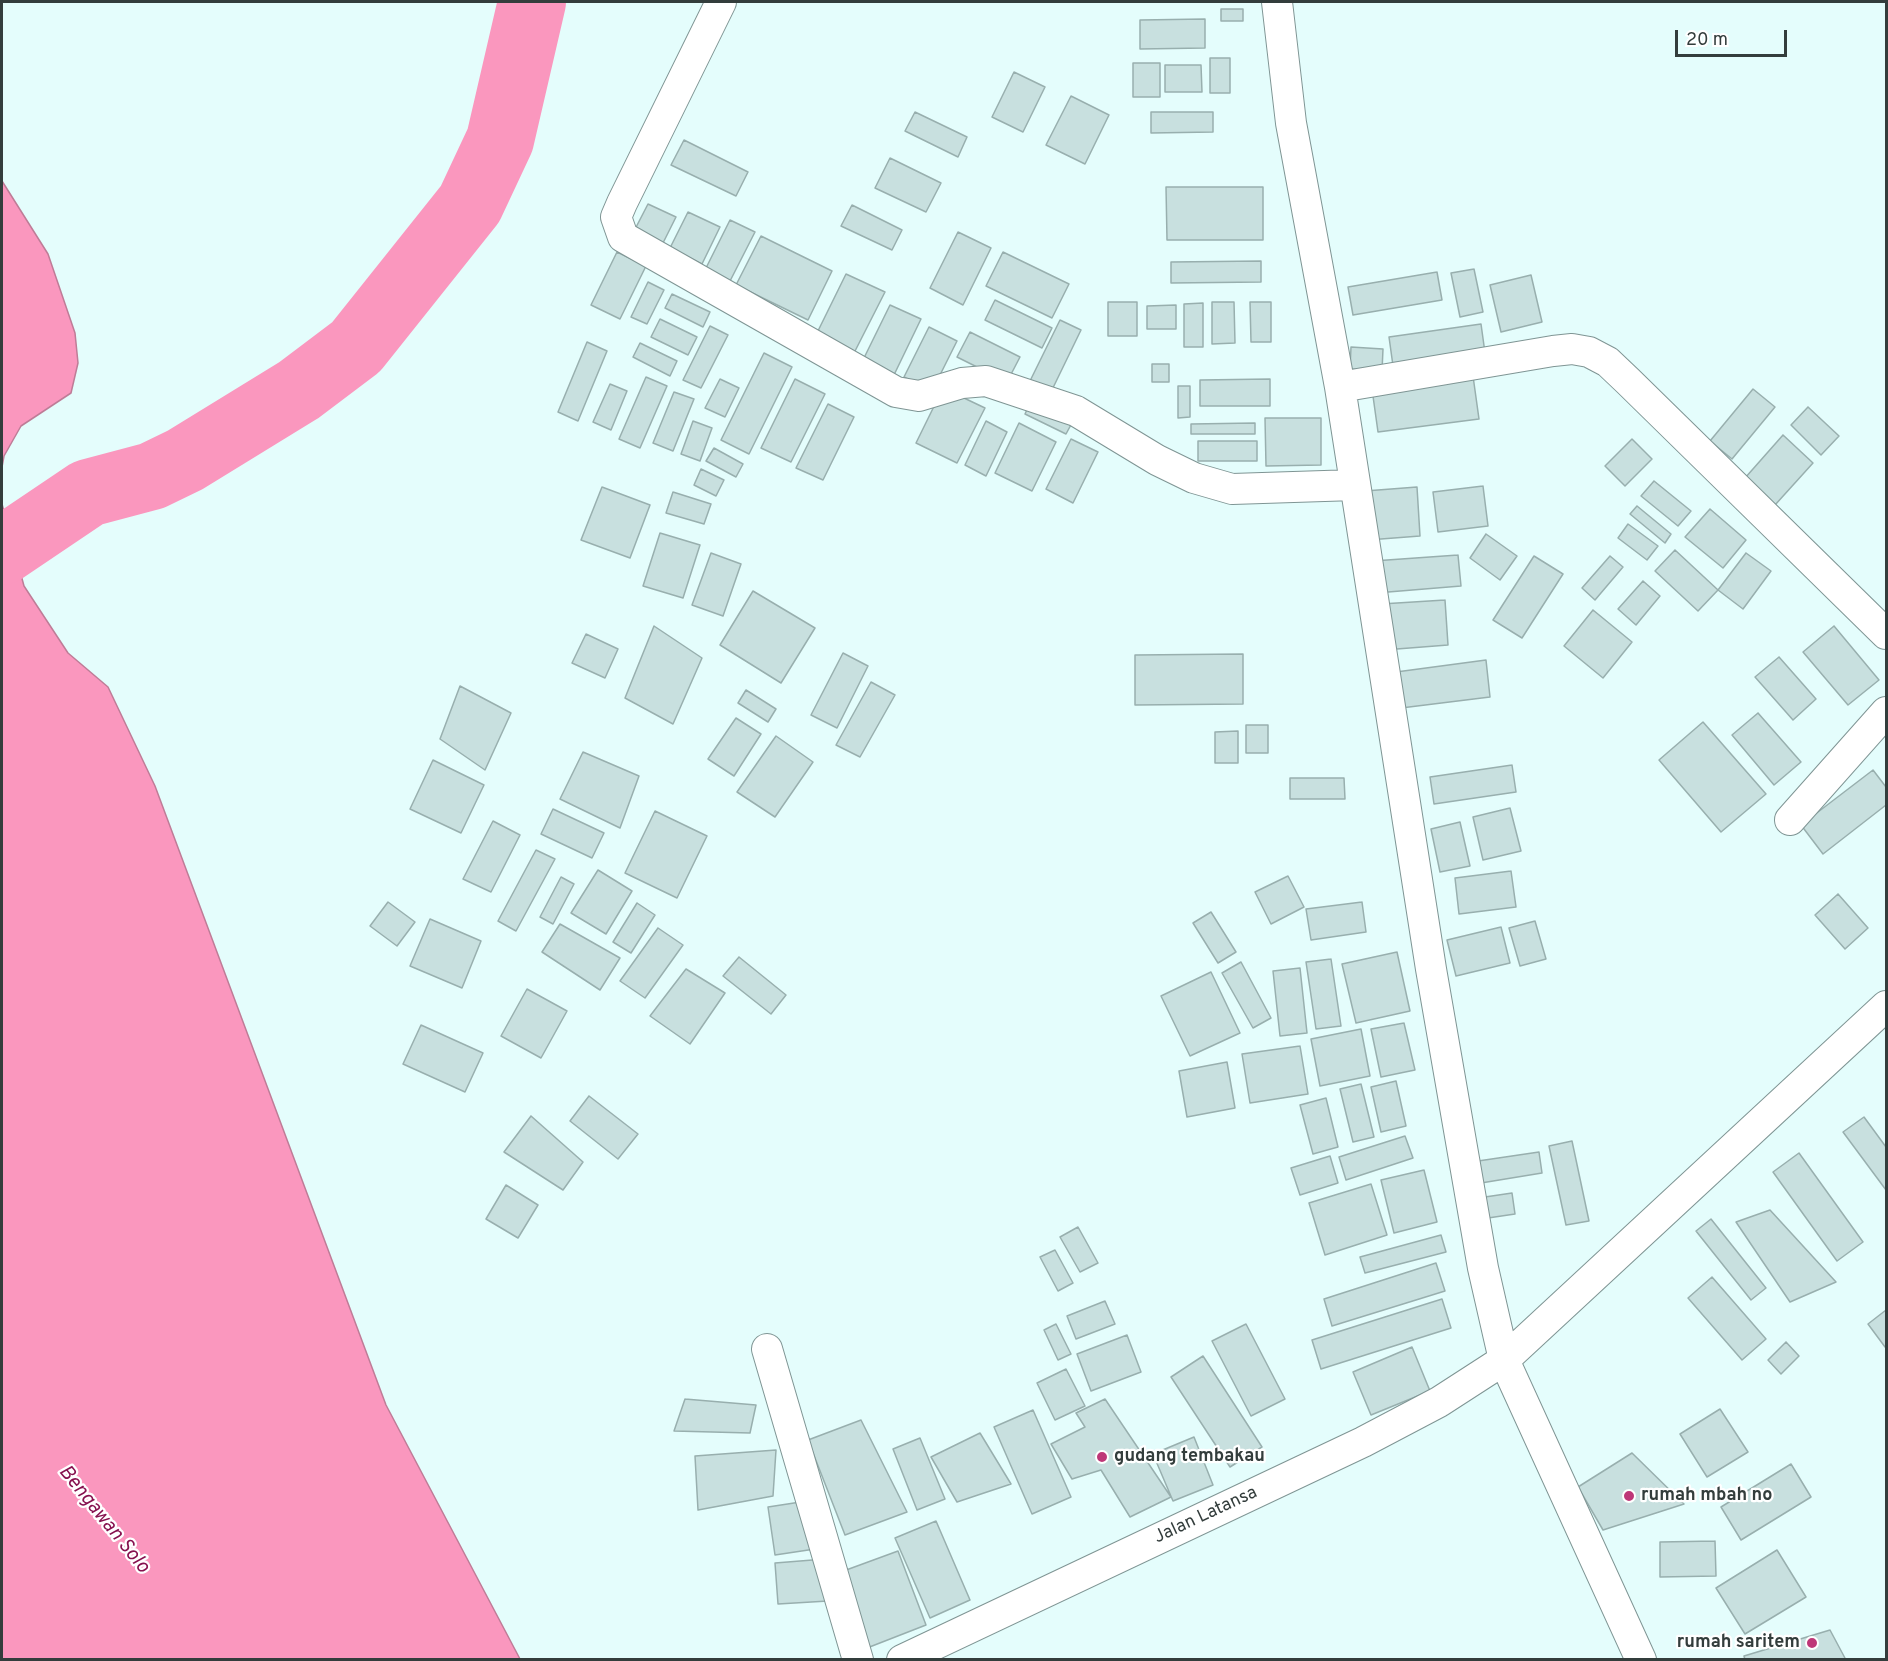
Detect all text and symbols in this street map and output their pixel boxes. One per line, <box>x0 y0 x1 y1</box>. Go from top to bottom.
scale bar <box>1678 18 1790 56</box>
text: 20 m <box>1686 29 1728 52</box>
place label: gudang tembakau <box>1114 1446 1265 1468</box>
marker: gudang tembakau <box>1095 1450 1109 1464</box>
water label: Bengawan Solo <box>52 1461 154 1579</box>
street label: Jalan Latansa <box>1151 1483 1261 1549</box>
place label: rumah mbah no <box>1641 1485 1773 1507</box>
marker: rumah mbah no <box>1622 1489 1636 1503</box>
place label: rumah saritem <box>1677 1632 1800 1654</box>
marker: rumah saritem <box>1805 1636 1819 1650</box>

